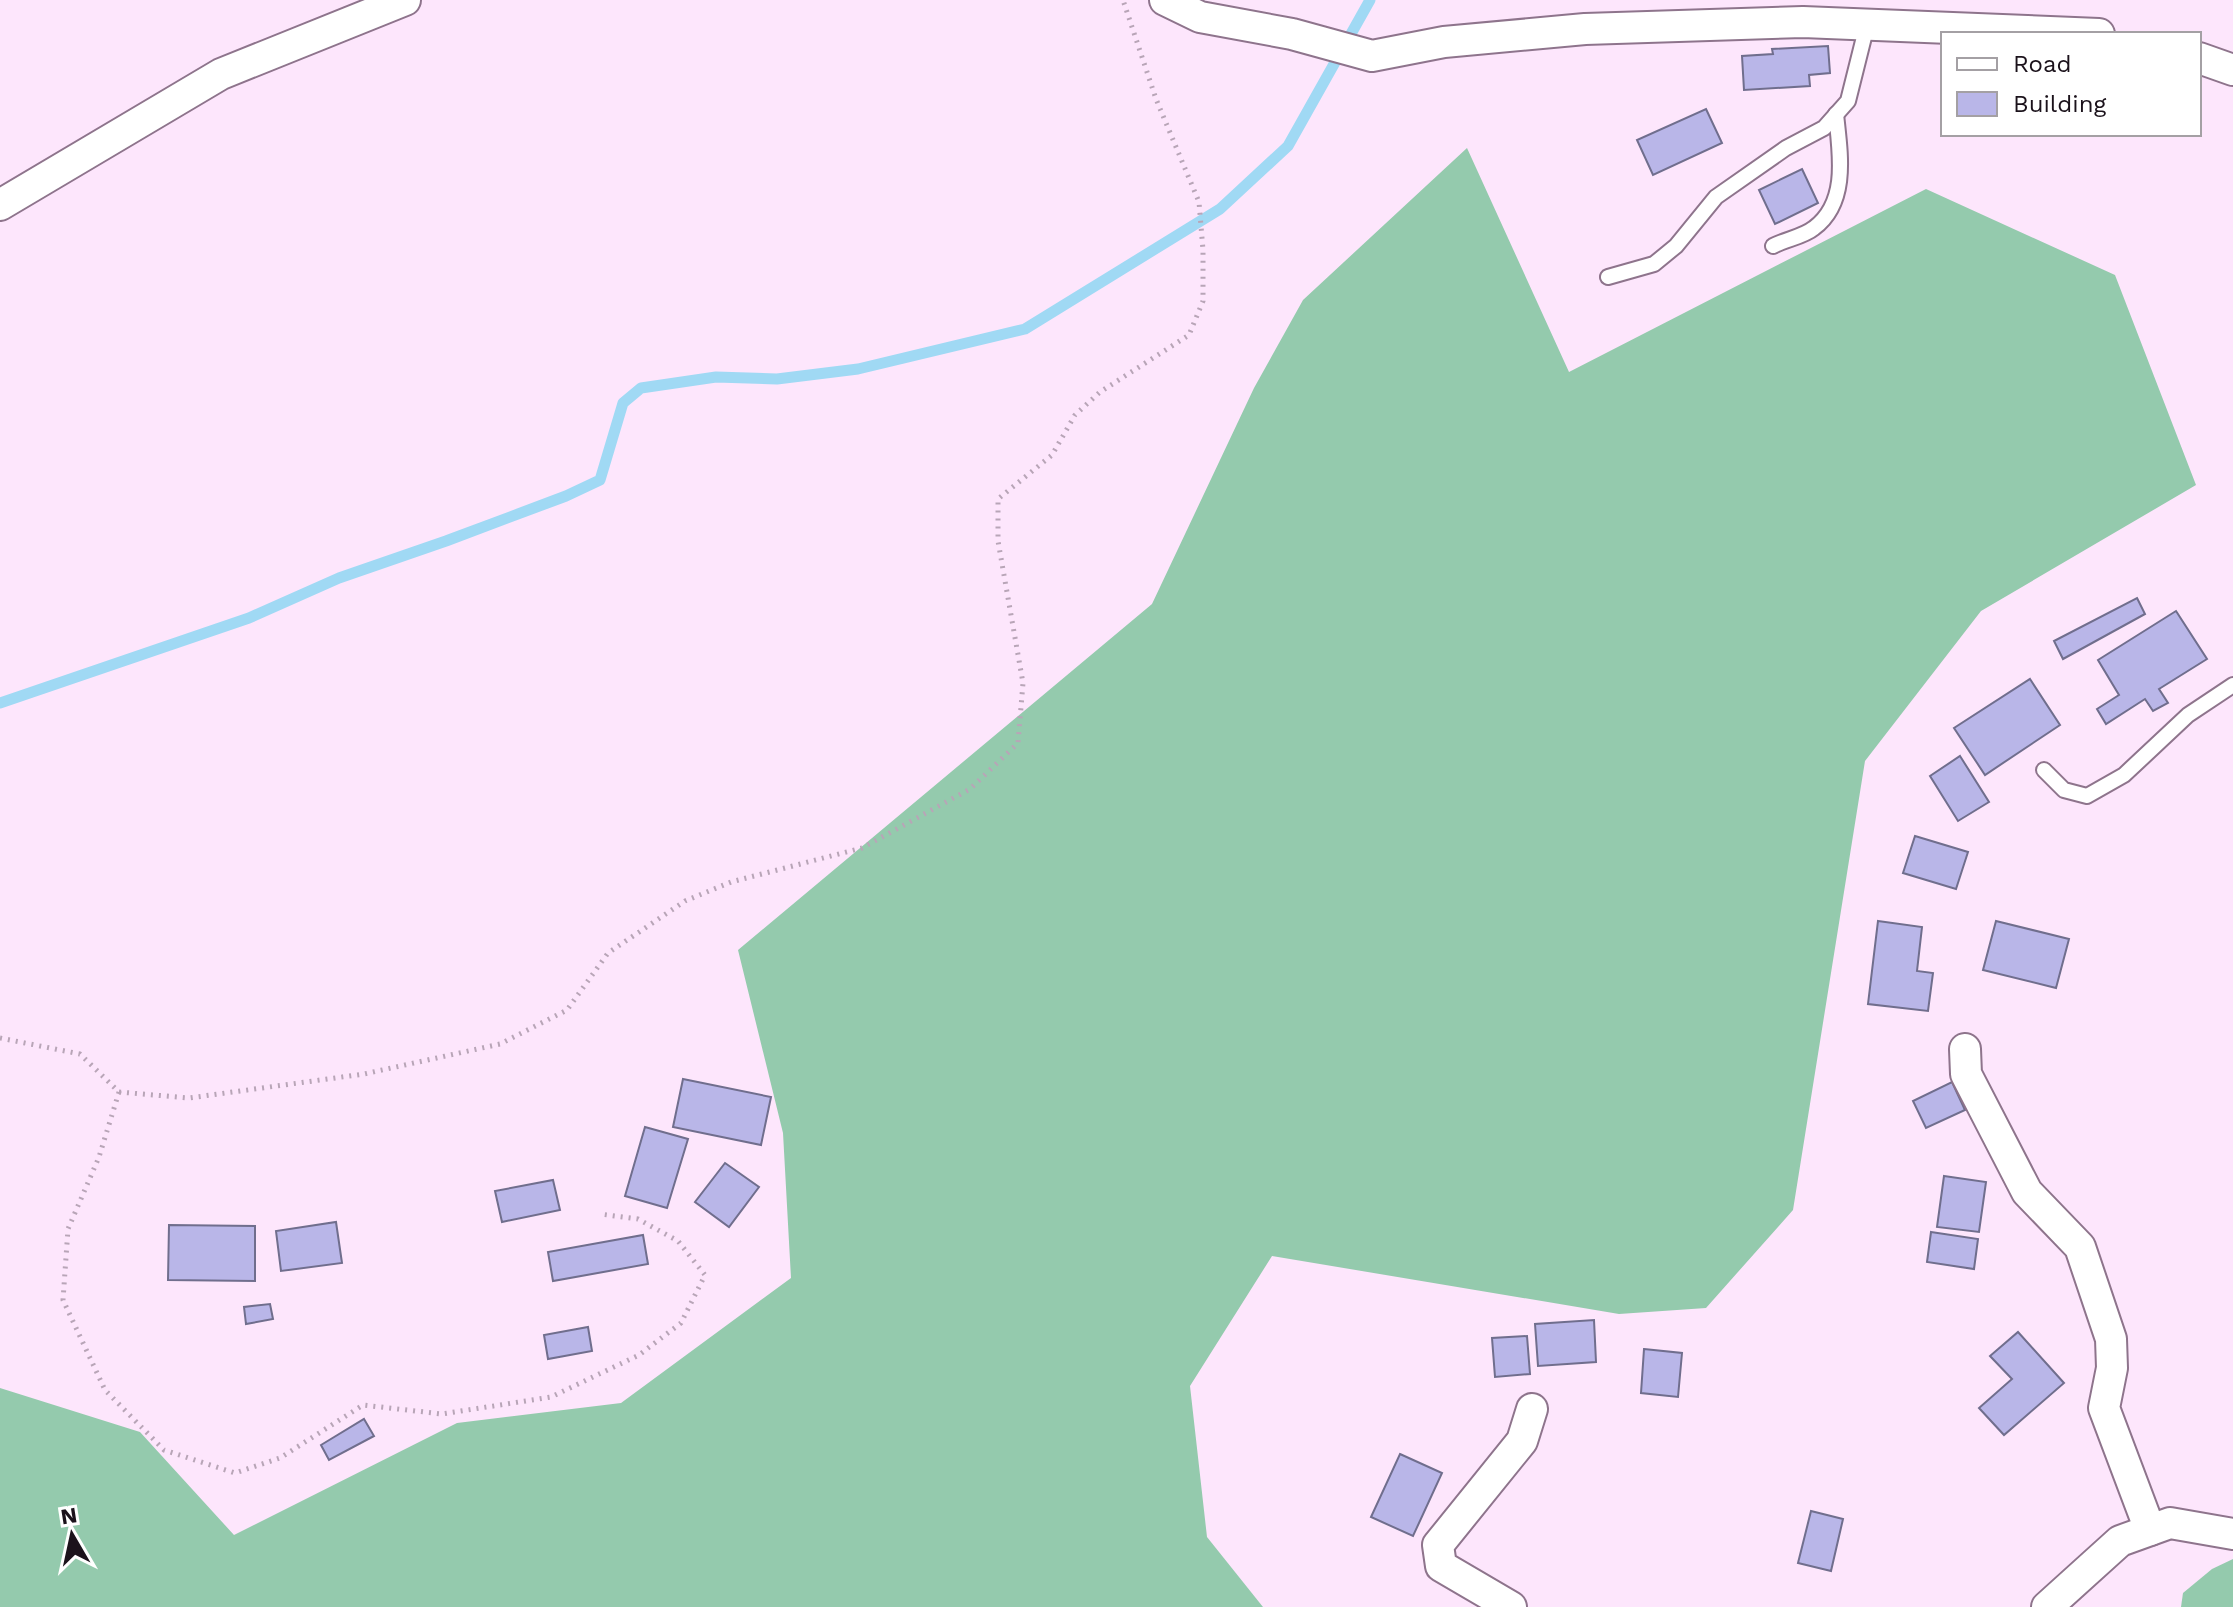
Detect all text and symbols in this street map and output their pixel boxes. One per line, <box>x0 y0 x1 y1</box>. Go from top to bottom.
legend <box>1941 32 2201 136</box>
text: Road <box>2013 50 2072 78</box>
text: Building <box>2013 90 2106 118</box>
north arrow <box>32 1495 112 1575</box>
text: N <box>59 1502 79 1529</box>

